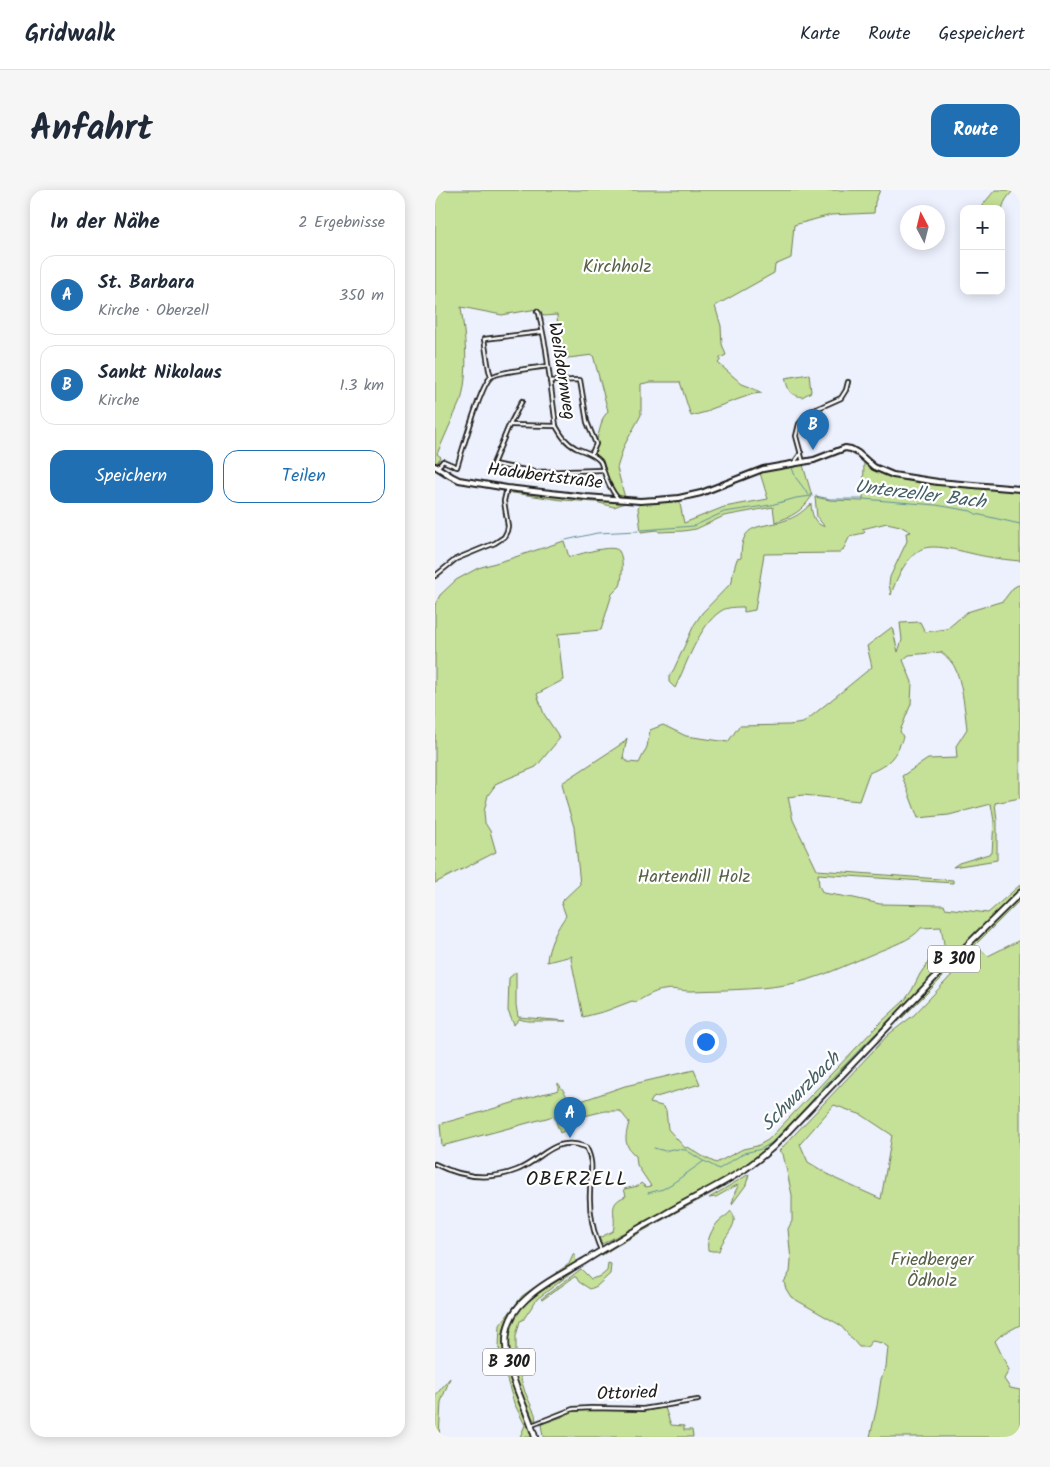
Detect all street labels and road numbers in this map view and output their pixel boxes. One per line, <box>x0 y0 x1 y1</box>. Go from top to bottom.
street label: Weißdornweg <box>539 320 583 422</box>
street label: Hadubertstraße <box>486 456 604 498</box>
road number: B 300 <box>928 946 980 972</box>
road number: B 300 <box>483 1348 535 1376</box>
street label: Ottoried <box>596 1378 659 1410</box>

